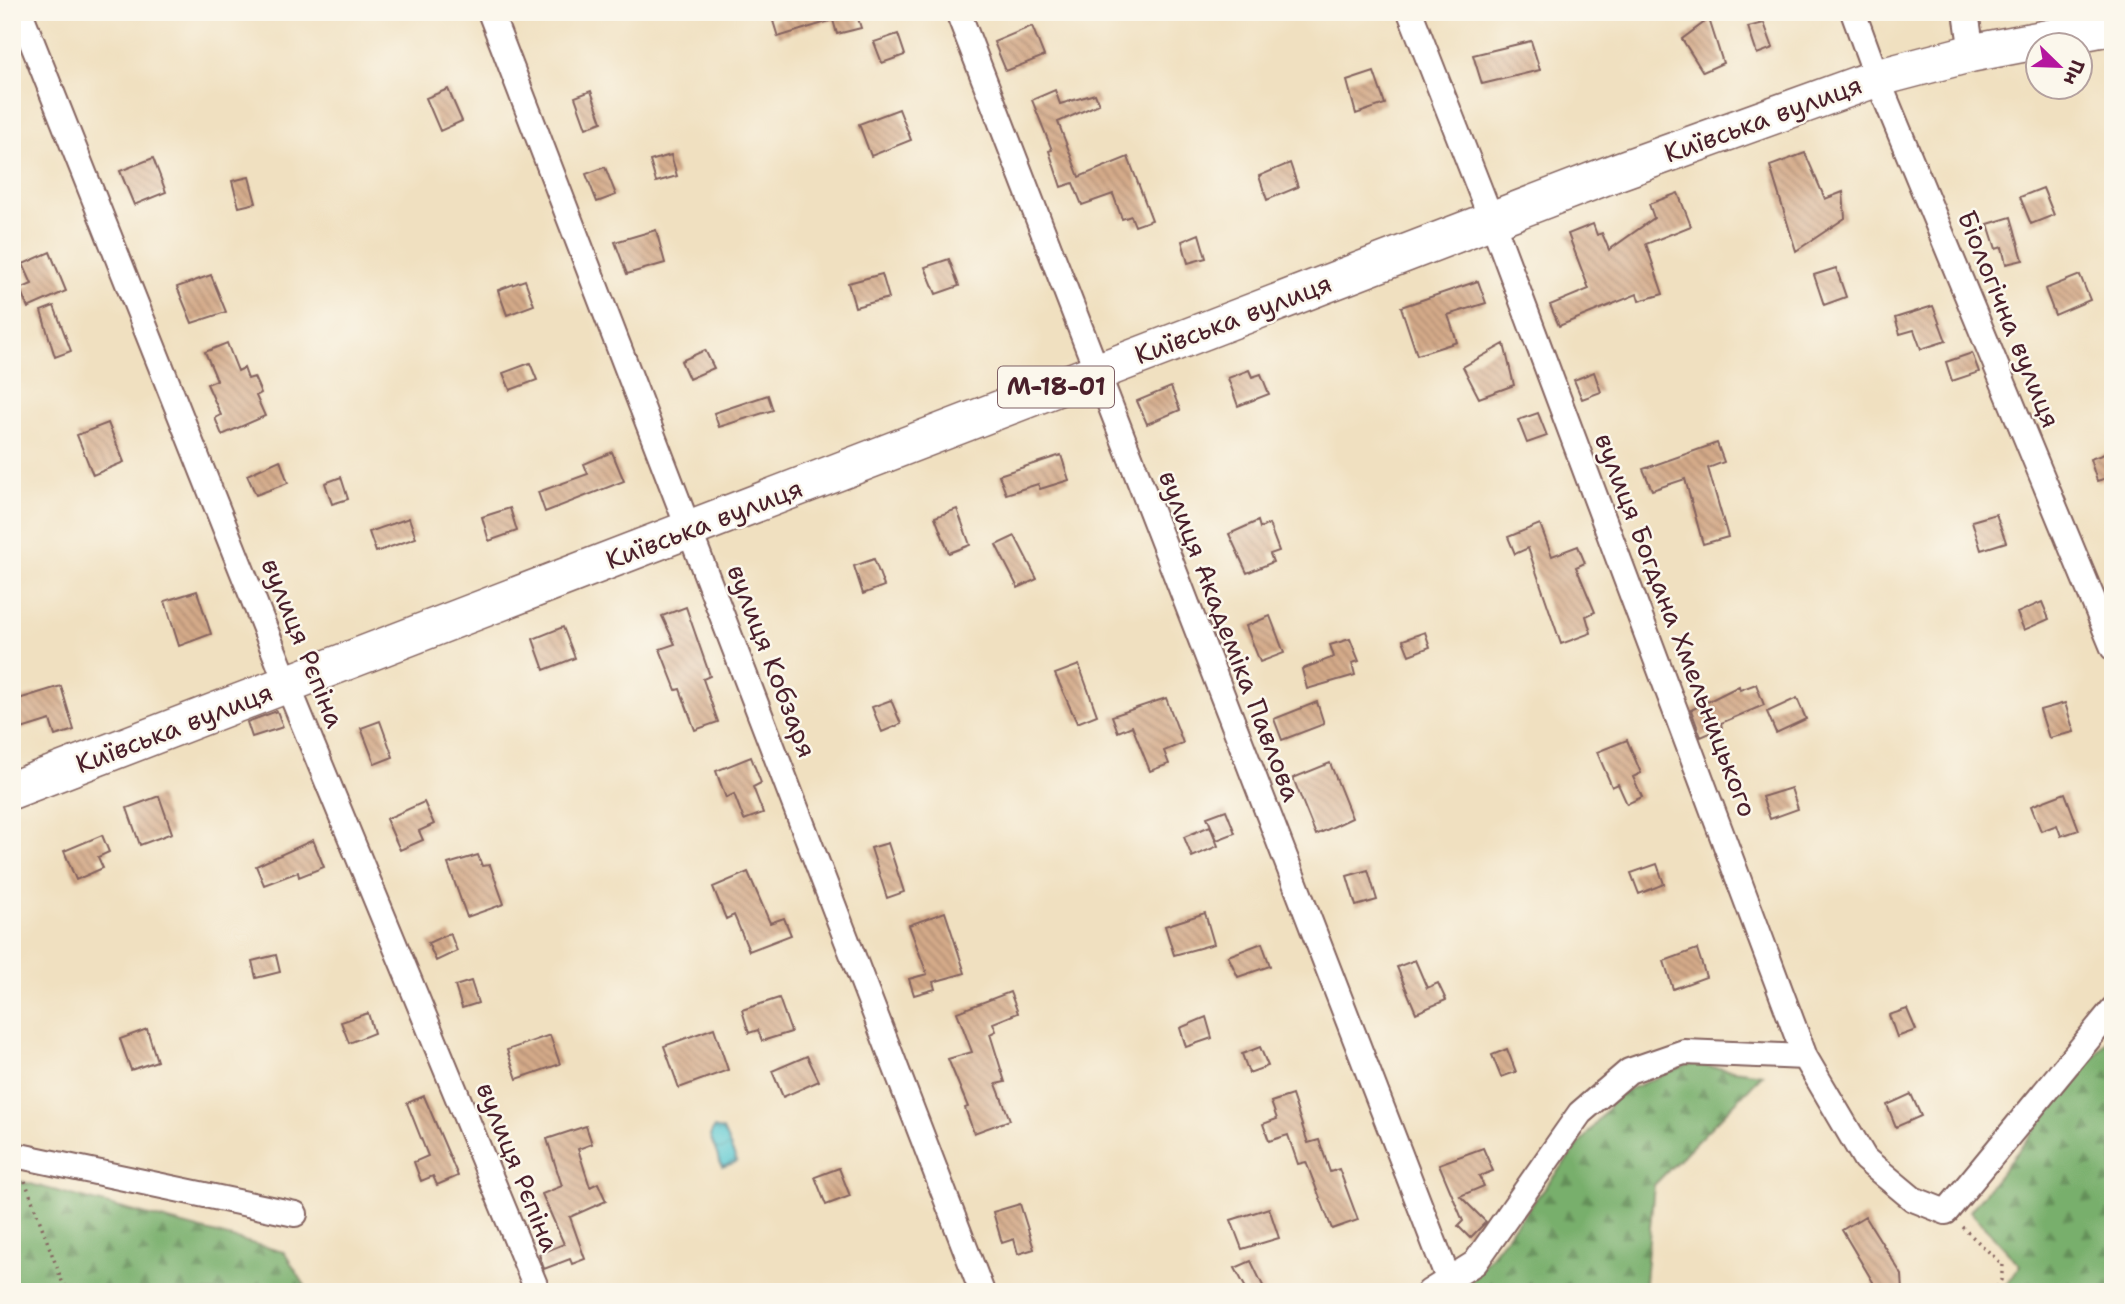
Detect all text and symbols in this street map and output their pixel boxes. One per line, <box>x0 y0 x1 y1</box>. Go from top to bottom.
north arrow <box>2024 32 2094 102</box>
text: Пн <box>2058 56 2091 89</box>
street label: Київська вулиця <box>1659 66 1867 171</box>
street label: Біологічна вулиця <box>1950 205 2069 433</box>
street label: Київська вулиця <box>1129 265 1336 372</box>
road number: М-18-01 <box>998 366 1114 408</box>
street label: вулиця Богдана Хмельницького <box>1587 428 1766 822</box>
street label: вулиця Академіка Павлова <box>1151 465 1310 806</box>
street label: Київська вулиця <box>600 470 807 577</box>
street label: вулиця Рєпіна <box>254 553 353 733</box>
street label: вулиця Кобзаря <box>720 559 825 762</box>
street label: Київська вулиця <box>70 674 277 781</box>
street label: вулиця Рєпіна <box>469 1077 568 1257</box>

